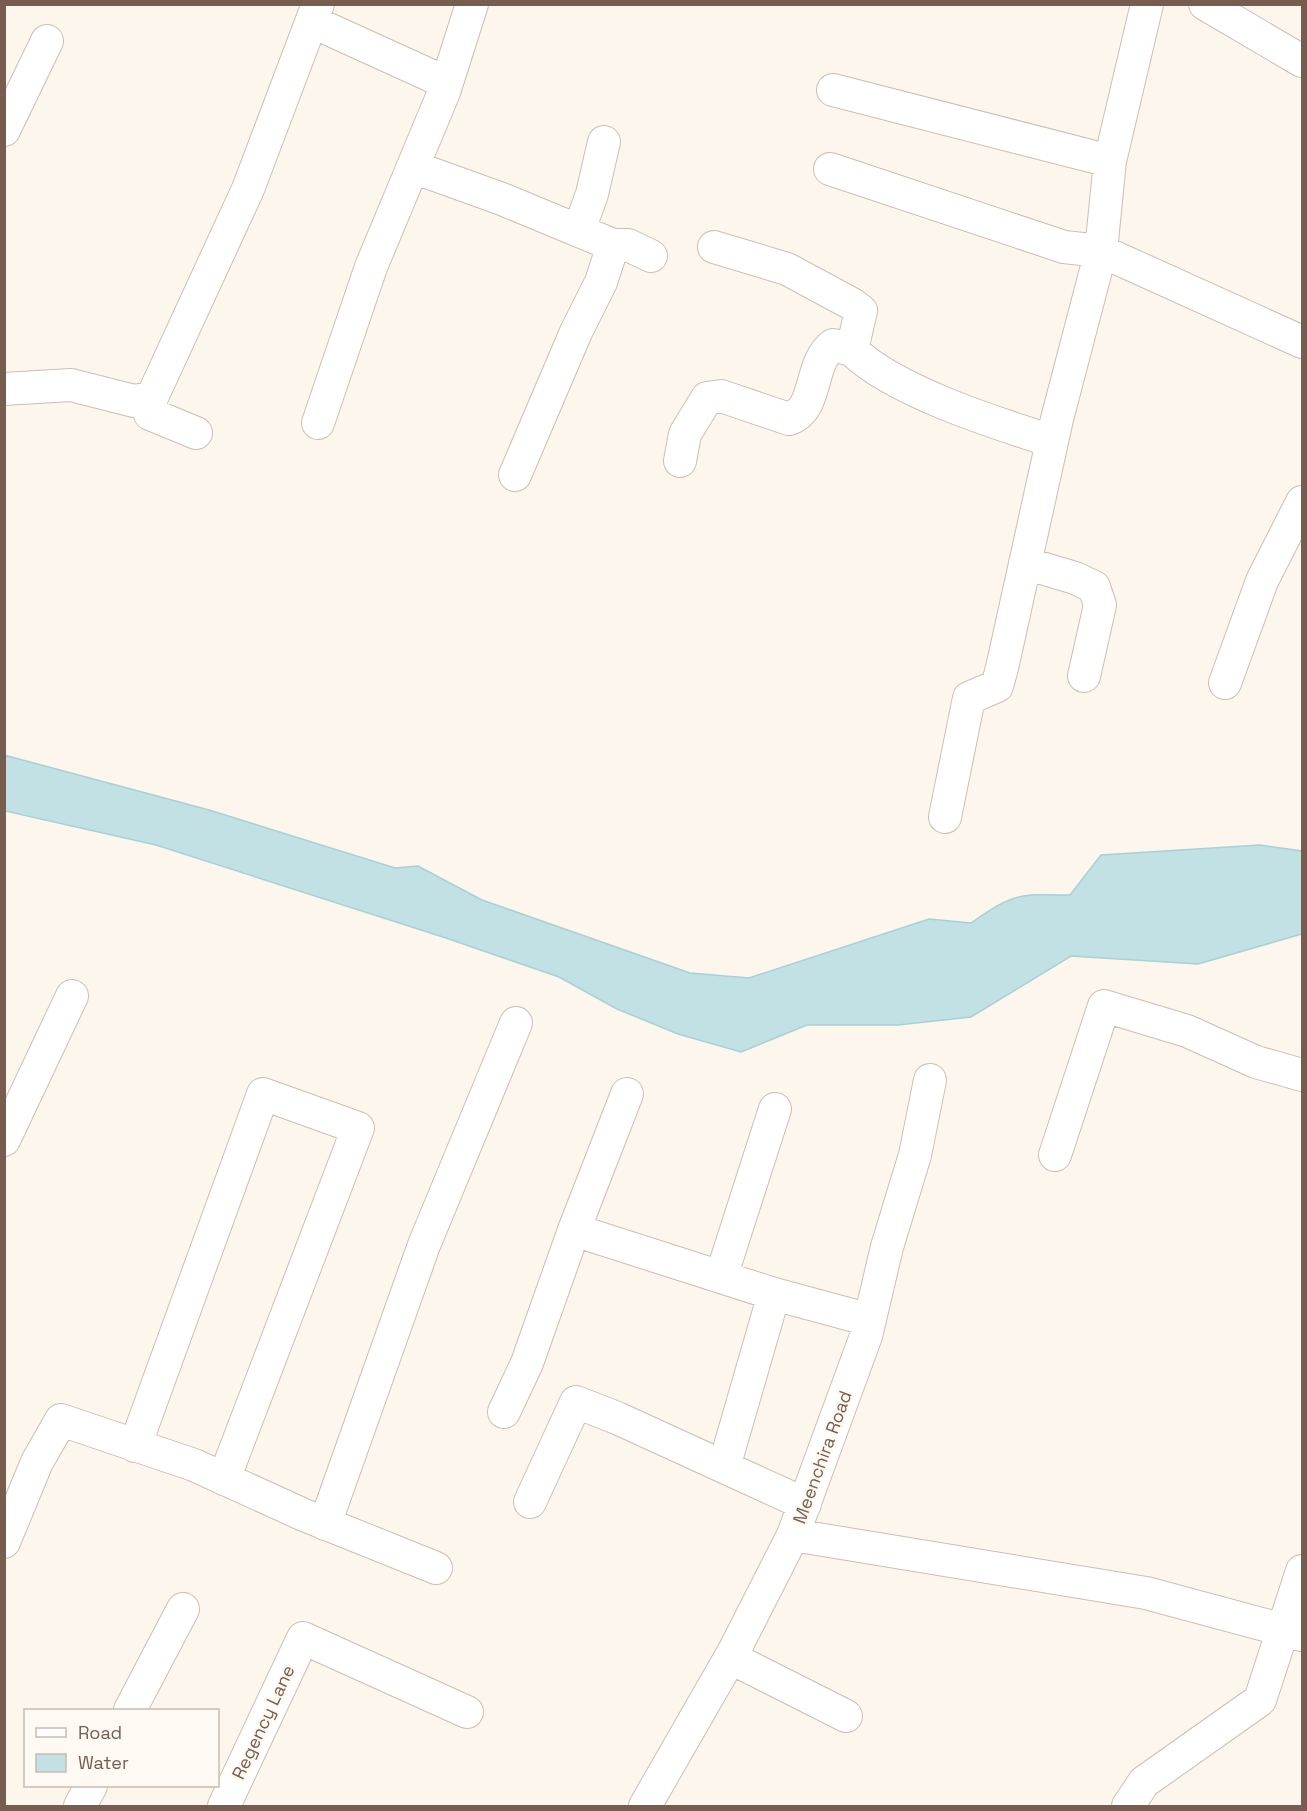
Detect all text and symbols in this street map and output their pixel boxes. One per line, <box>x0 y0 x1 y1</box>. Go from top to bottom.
street label: Meenchira Road <box>787 1387 857 1527</box>
street label: Regency Lane <box>226 1661 300 1783</box>
legend <box>24 1709 219 1787</box>
text: Road <box>78 1721 122 1744</box>
text: Water <box>78 1751 129 1774</box>

